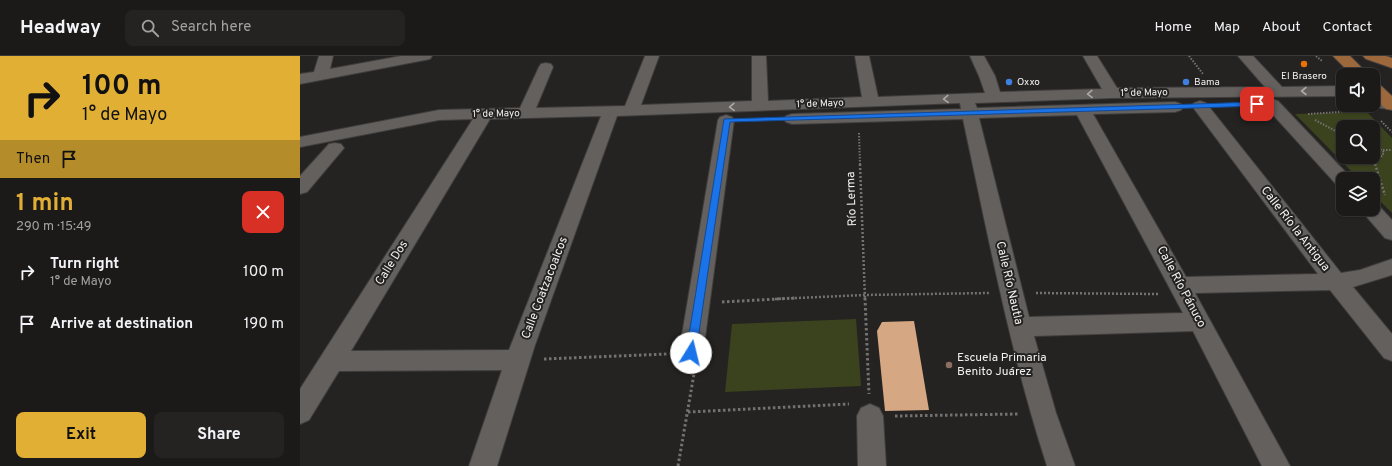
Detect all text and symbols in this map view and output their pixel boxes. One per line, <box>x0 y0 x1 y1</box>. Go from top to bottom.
search box <box>125 10 405 46</box>
text: Headway <box>20 16 101 40</box>
icon: search <box>139 17 161 39</box>
text: Search here <box>171 18 251 37</box>
text: Home <box>1155 19 1192 36</box>
text: Map <box>1214 19 1240 36</box>
text: About <box>1262 19 1301 36</box>
text: Contact <box>1323 19 1372 36</box>
marker: El Brasero <box>1299 59 1309 69</box>
map controls <box>1336 68 1380 216</box>
button: sound <box>1336 68 1380 112</box>
text: 100 m <box>82 69 162 105</box>
place label: El Brasero <box>1281 70 1327 83</box>
icon: right <box>16 72 68 124</box>
place label: Oxxo <box>1017 76 1040 89</box>
place label: Bama <box>1194 76 1220 89</box>
marker: Oxxo <box>1004 77 1014 87</box>
marker: Bama <box>1181 77 1191 87</box>
street label: 1° de Mayo <box>1120 86 1168 100</box>
pin <box>1240 87 1274 121</box>
one-way arrow <box>1301 87 1307 95</box>
one-way arrow <box>1087 90 1093 98</box>
icon: arrive <box>1246 93 1268 115</box>
one-way arrow <box>943 94 949 103</box>
street label: 1° de Mayo <box>796 97 844 111</box>
one-way arrow <box>729 102 735 111</box>
text: 1° de Mayo <box>82 104 167 127</box>
street label: 1° de Mayo <box>472 107 520 121</box>
button: search <box>1336 120 1380 164</box>
icon: arrive <box>58 148 80 170</box>
text: Then <box>16 150 50 169</box>
street label: Río Lerma <box>843 171 861 227</box>
button: layers <box>1336 172 1380 216</box>
street label: Calle Río la Antigua <box>1257 183 1333 275</box>
text: 1 min <box>16 189 74 219</box>
button: close <box>242 191 284 233</box>
text: 290 m · 15:49 <box>16 219 92 235</box>
street label: Calle Coatzacoalcos <box>518 235 572 341</box>
street label: Calle Dos <box>372 238 412 288</box>
street label: Calle Río Nautla <box>992 240 1026 326</box>
street label: Calle Río Pánuco <box>1153 243 1209 331</box>
text: Turn right <box>50 255 119 274</box>
icon: right <box>16 261 38 283</box>
text: 100 m <box>243 263 284 282</box>
text: 1° de Mayo <box>50 274 112 290</box>
icon: arrive <box>16 313 38 335</box>
text: Arrive at destination <box>50 315 193 334</box>
text: 190 m <box>244 315 284 334</box>
position arrow <box>670 332 712 374</box>
place label: Escuela Primaria Benito Juárez <box>957 350 1047 380</box>
marker: Escuela Primaria Benito Juárez <box>944 360 954 370</box>
button: Exit <box>16 412 146 458</box>
button: Share <box>154 412 284 458</box>

